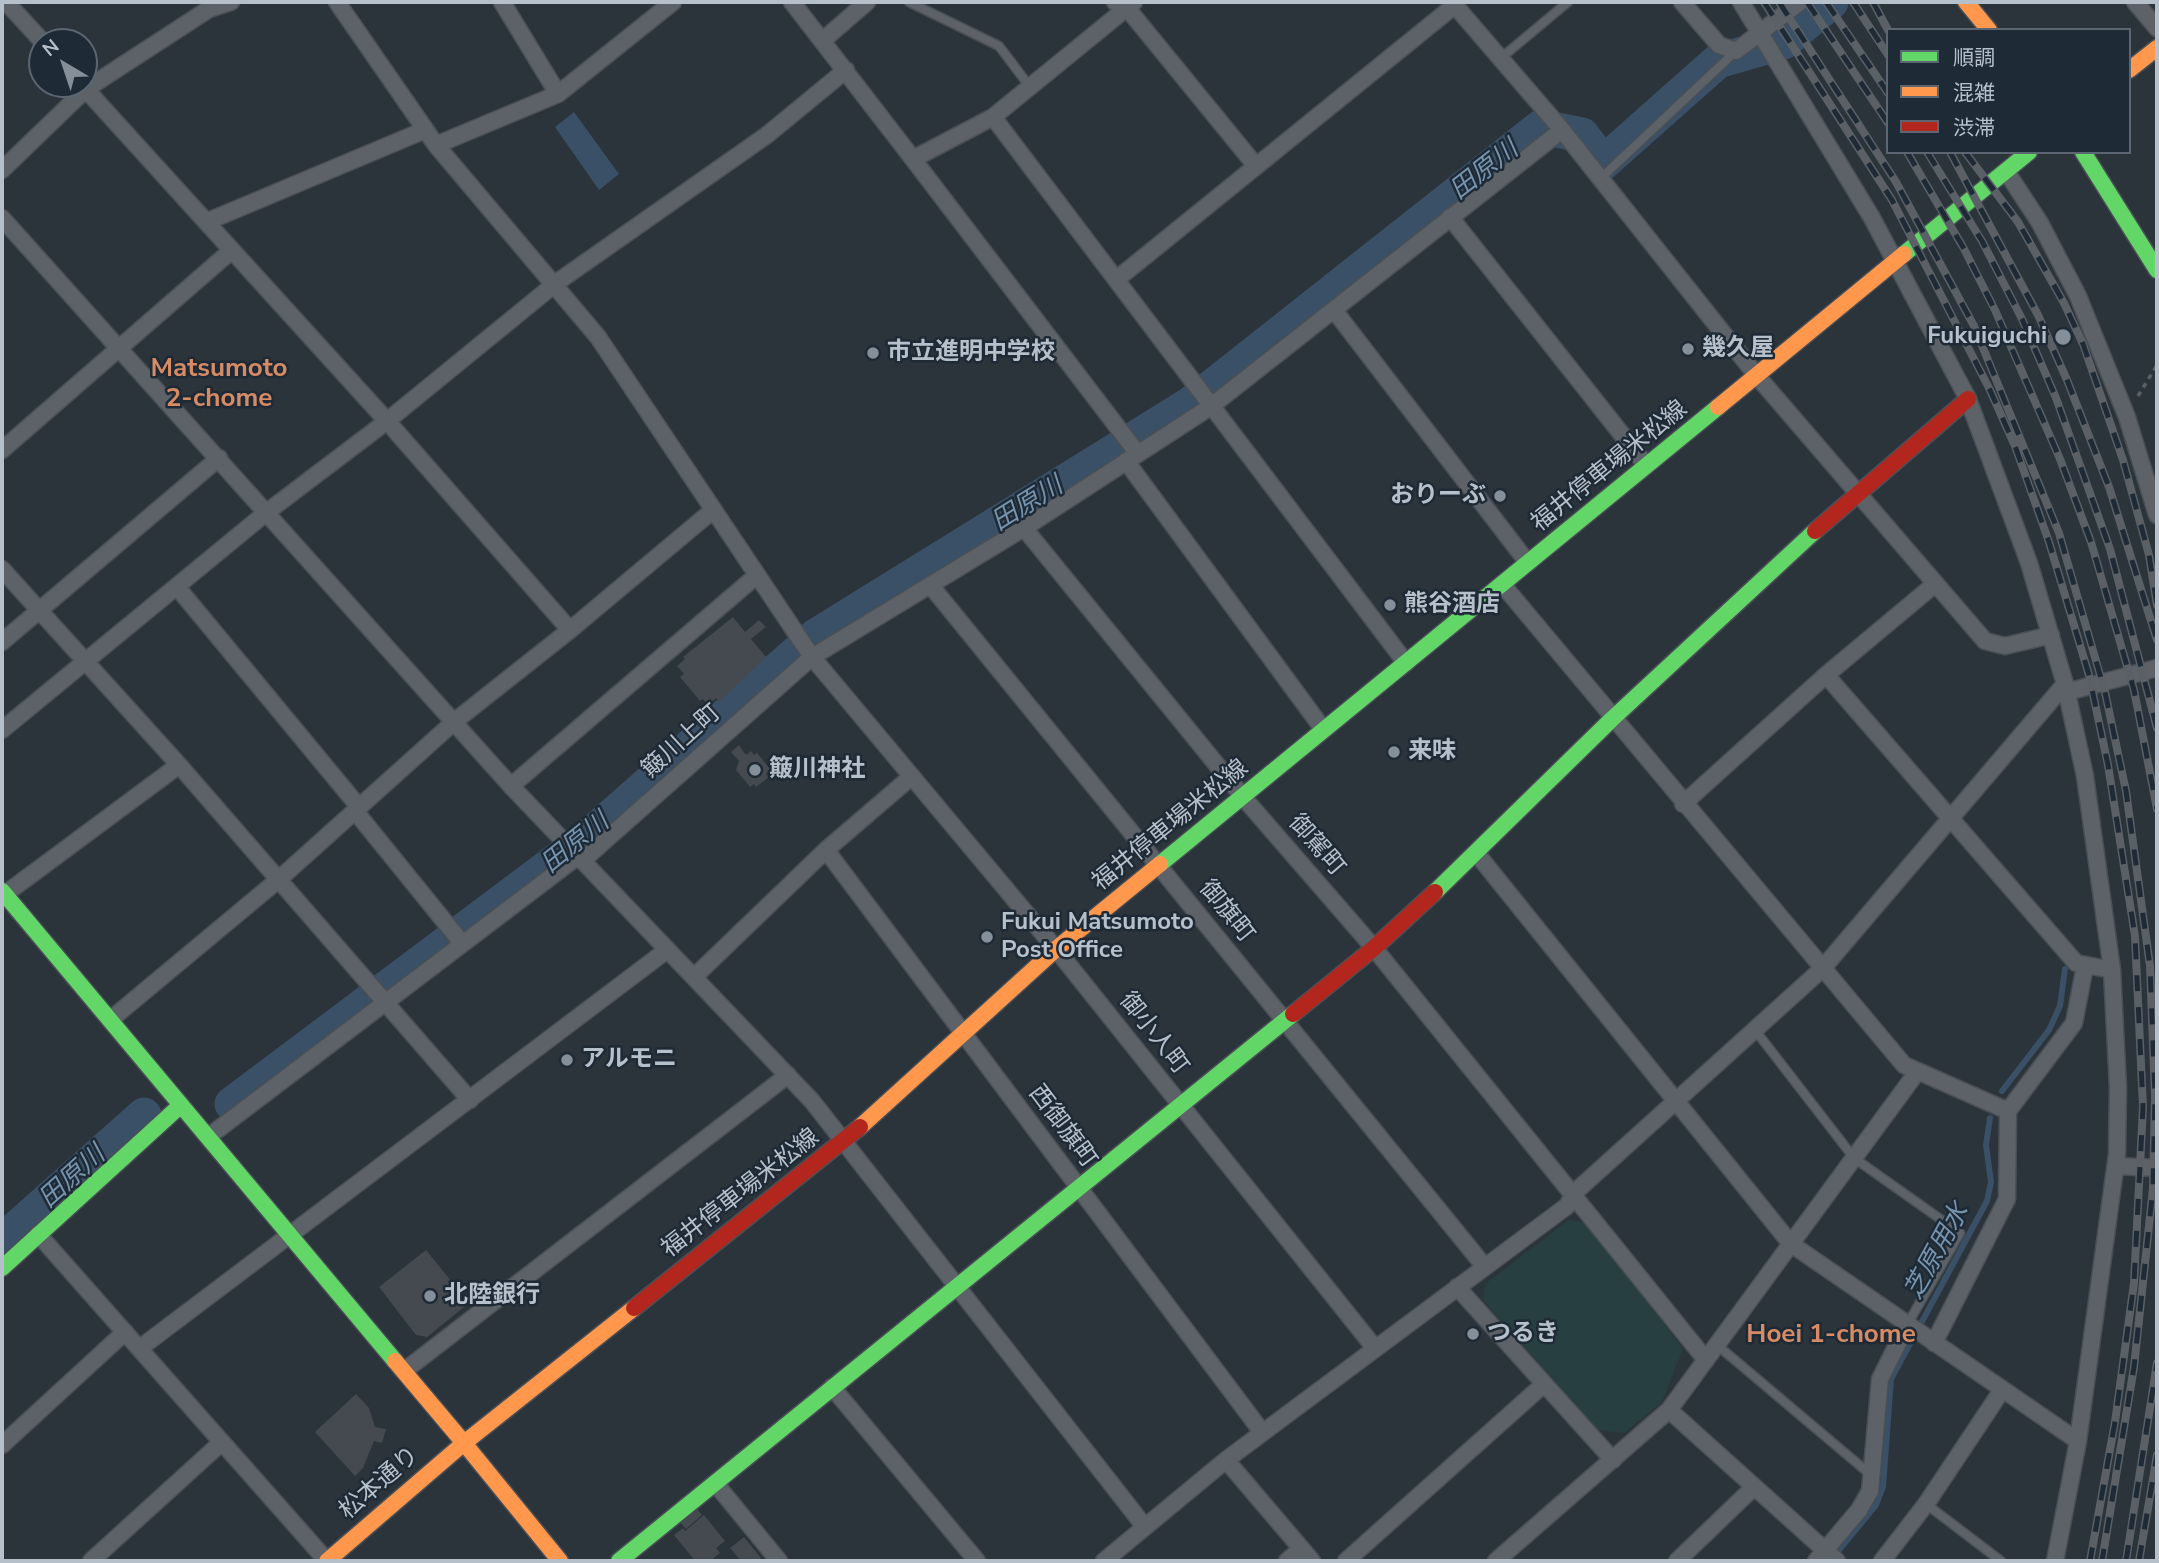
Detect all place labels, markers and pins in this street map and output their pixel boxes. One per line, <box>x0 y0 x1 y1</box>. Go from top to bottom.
place label: Fukuiguchi <box>1927 323 2047 351</box>
marker: Fukuiguchi <box>2053 327 2073 347</box>
place label: 幾久屋 <box>1702 335 1774 363</box>
place label: 市立進明中学校 <box>887 339 1055 367</box>
marker: 幾久屋 <box>1680 341 1696 357</box>
marker: 市立進明中学校 <box>865 345 881 361</box>
place label: おりーぶ <box>1390 482 1486 510</box>
marker: おりーぶ <box>1492 488 1508 504</box>
place label: 熊谷酒店 <box>1404 591 1500 619</box>
marker: 熊谷酒店 <box>1382 597 1398 613</box>
place label: 来味 <box>1408 738 1456 766</box>
marker: 来味 <box>1386 744 1402 760</box>
place label: 簸川神社 <box>769 756 865 784</box>
marker: 簸川神社 <box>747 762 763 778</box>
place label: Fukui Matsumoto Post Office <box>1001 909 1194 965</box>
marker: Fukui Matsumoto Post Office <box>979 929 995 945</box>
place label: アルモニ <box>581 1046 677 1074</box>
marker: アルモニ <box>559 1052 575 1068</box>
place label: 北陸銀行 <box>444 1282 540 1310</box>
marker: 北陸銀行 <box>422 1288 438 1304</box>
place label: つるき <box>1487 1320 1559 1348</box>
marker: つるき <box>1465 1326 1481 1342</box>

